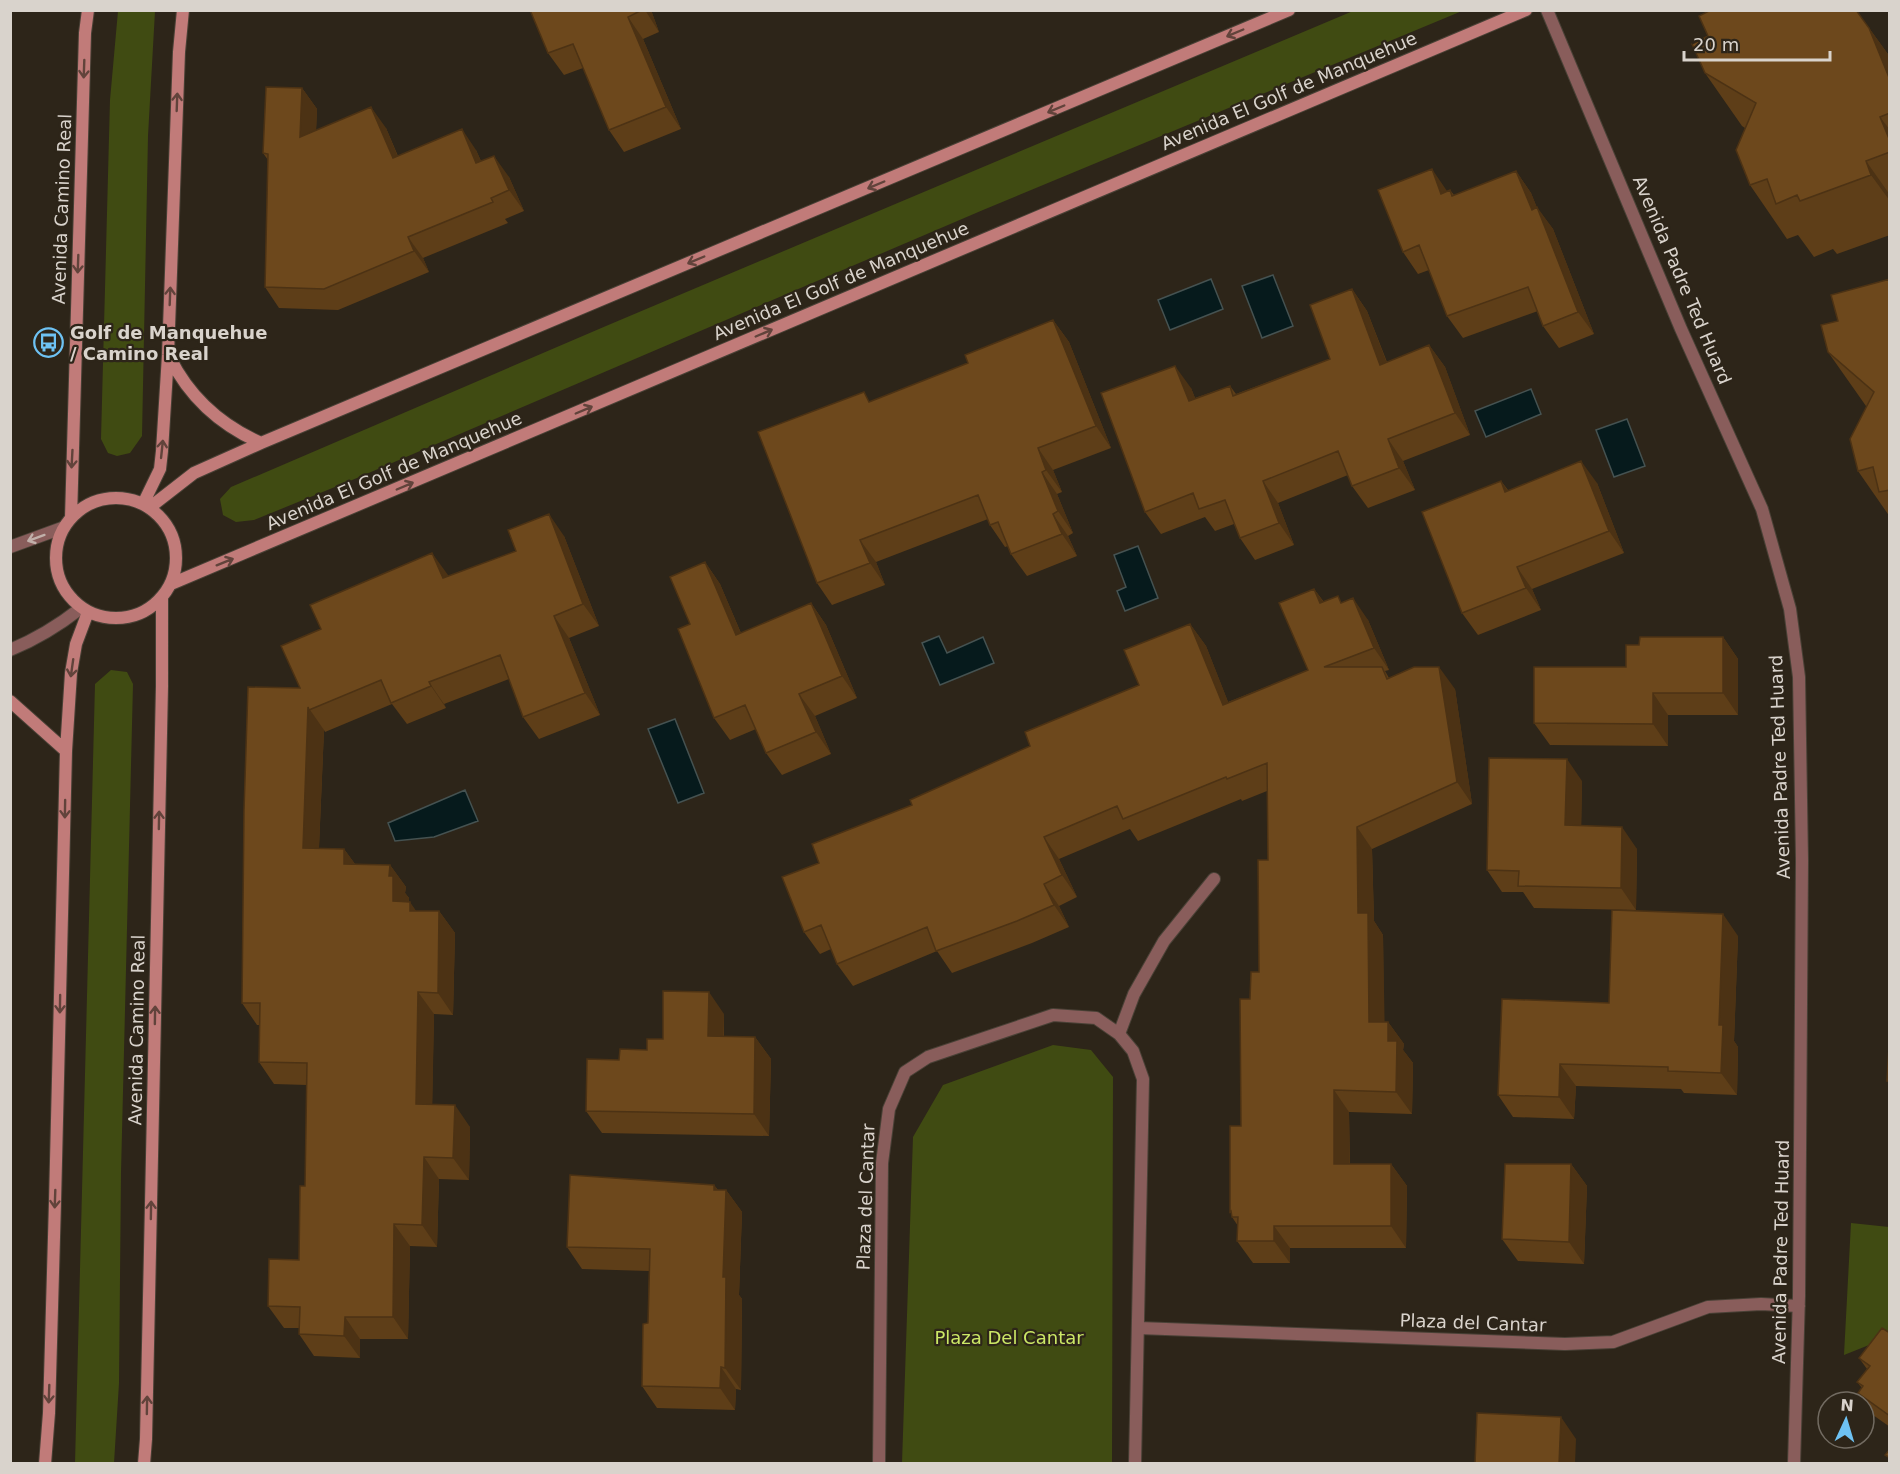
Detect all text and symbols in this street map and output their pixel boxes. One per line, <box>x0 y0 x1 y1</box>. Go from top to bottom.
scale bar <box>1684 24 1830 62</box>
street label: Avenida El Golf de Manquehue <box>1158 27 1420 154</box>
one-way arrow <box>1227 28 1245 39</box>
text: 20 m <box>1693 34 1739 55</box>
one-way arrow <box>79 58 90 78</box>
one-way arrow <box>172 92 183 112</box>
one-way arrow <box>1047 104 1065 115</box>
street label: Avenida Camino Real <box>48 113 75 305</box>
street label: Avenida Padre Ted Huard <box>1629 172 1736 387</box>
one-way arrow <box>867 179 885 191</box>
street label: Avenida El Golf de Manquehue <box>710 217 972 344</box>
one-way arrow <box>73 253 84 273</box>
one-way arrow <box>687 255 706 266</box>
one-way arrow <box>165 287 176 307</box>
place label: Golf de Manquehue / Camino Real <box>70 322 267 364</box>
bus stop icon: Golf de Manquehue / Camino Real <box>33 327 65 359</box>
one-way arrow <box>754 327 772 339</box>
one-way arrow <box>574 404 593 415</box>
street label: Avenida El Golf de Manquehue <box>263 407 525 534</box>
one-way arrow <box>157 440 168 460</box>
one-way arrow <box>66 448 77 468</box>
one-way arrow <box>395 480 413 491</box>
one-way arrow <box>27 533 46 544</box>
one-way arrow <box>215 556 234 567</box>
street label: Avenida Padre Ted Huard <box>1765 654 1794 880</box>
one-way arrow <box>66 658 77 678</box>
one-way arrow <box>59 799 71 819</box>
one-way arrow <box>154 811 165 831</box>
street label: Avenida Camino Real <box>124 934 149 1125</box>
one-way arrow <box>54 994 66 1014</box>
one-way arrow <box>149 1006 161 1026</box>
street label: Plaza del Cantar <box>852 1123 879 1271</box>
street label: Avenida Padre Ted Huard <box>1768 1140 1793 1364</box>
one-way arrow <box>50 1189 61 1209</box>
one-way arrow <box>145 1201 157 1221</box>
street label: Plaza del Cantar <box>1399 1309 1547 1336</box>
park label: Plaza Del Cantar <box>934 1327 1084 1348</box>
one-way arrow <box>44 1384 55 1404</box>
north arrow <box>1816 1390 1876 1450</box>
one-way arrow <box>141 1396 153 1416</box>
text: N <box>1840 1396 1854 1415</box>

